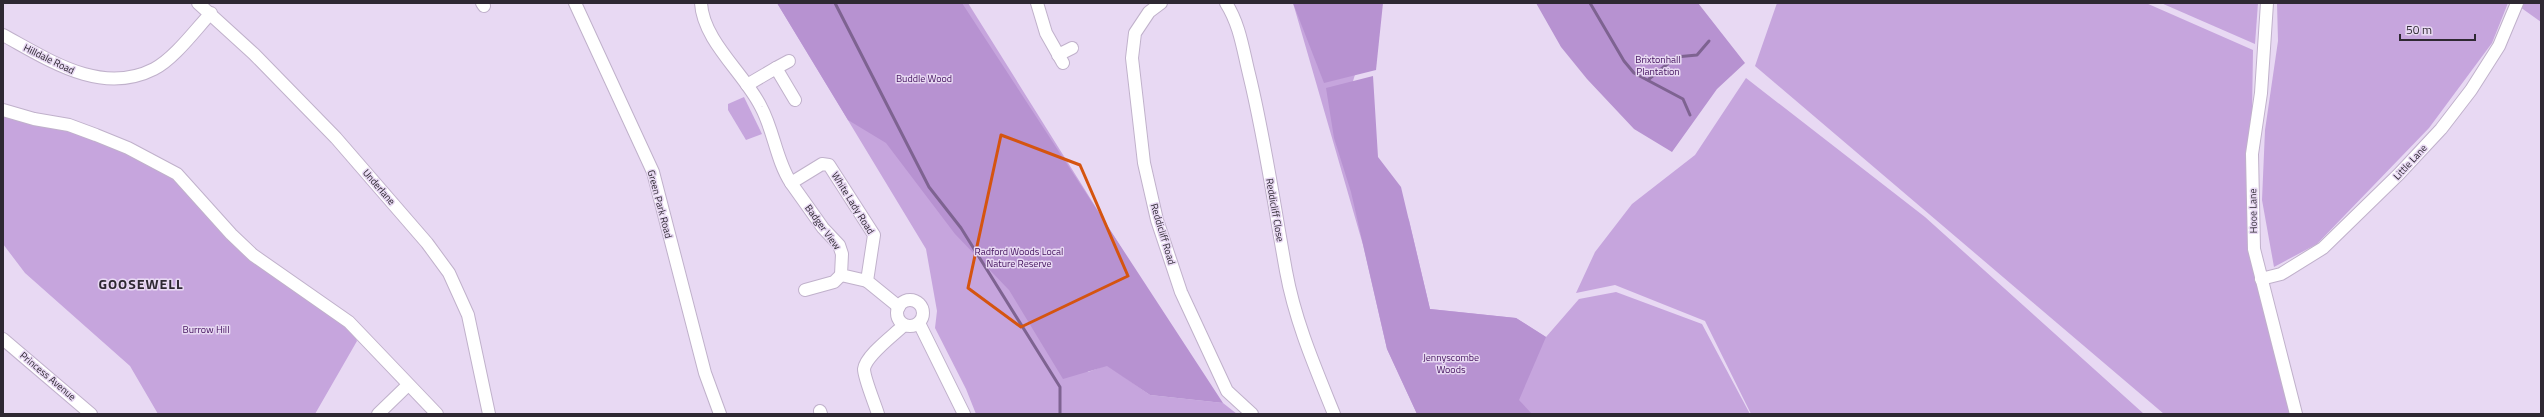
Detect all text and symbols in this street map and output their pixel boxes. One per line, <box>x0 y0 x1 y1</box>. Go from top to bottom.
scale bar <box>2400 16 2475 42</box>
text: 50 m <box>2406 20 2432 39</box>
street label: Hilldale Road <box>21 40 77 78</box>
park label: Brixtonhall Plantation <box>1635 52 1681 79</box>
park label: Buddle Wood <box>896 71 952 86</box>
street label: Little Lane <box>2390 141 2430 183</box>
street label: Underlane <box>359 166 399 208</box>
street label: Green Park Road <box>644 168 676 240</box>
street label: White Lady Road <box>828 169 878 237</box>
street label: Reddicliff Close <box>1262 177 1288 243</box>
street label: Hooe Lane <box>2245 189 2261 233</box>
street label: Badger View <box>801 201 845 253</box>
street label: Reddicliff Road <box>1147 202 1179 266</box>
park label: Radford Woods Local Nature Reserve <box>975 244 1063 271</box>
district label: GOOSEWELL <box>98 273 184 294</box>
park label: Burrow Hill <box>183 322 229 337</box>
street label: Princess Avenue <box>17 348 79 404</box>
park label: Jennyscombe Woods <box>1423 350 1479 377</box>

